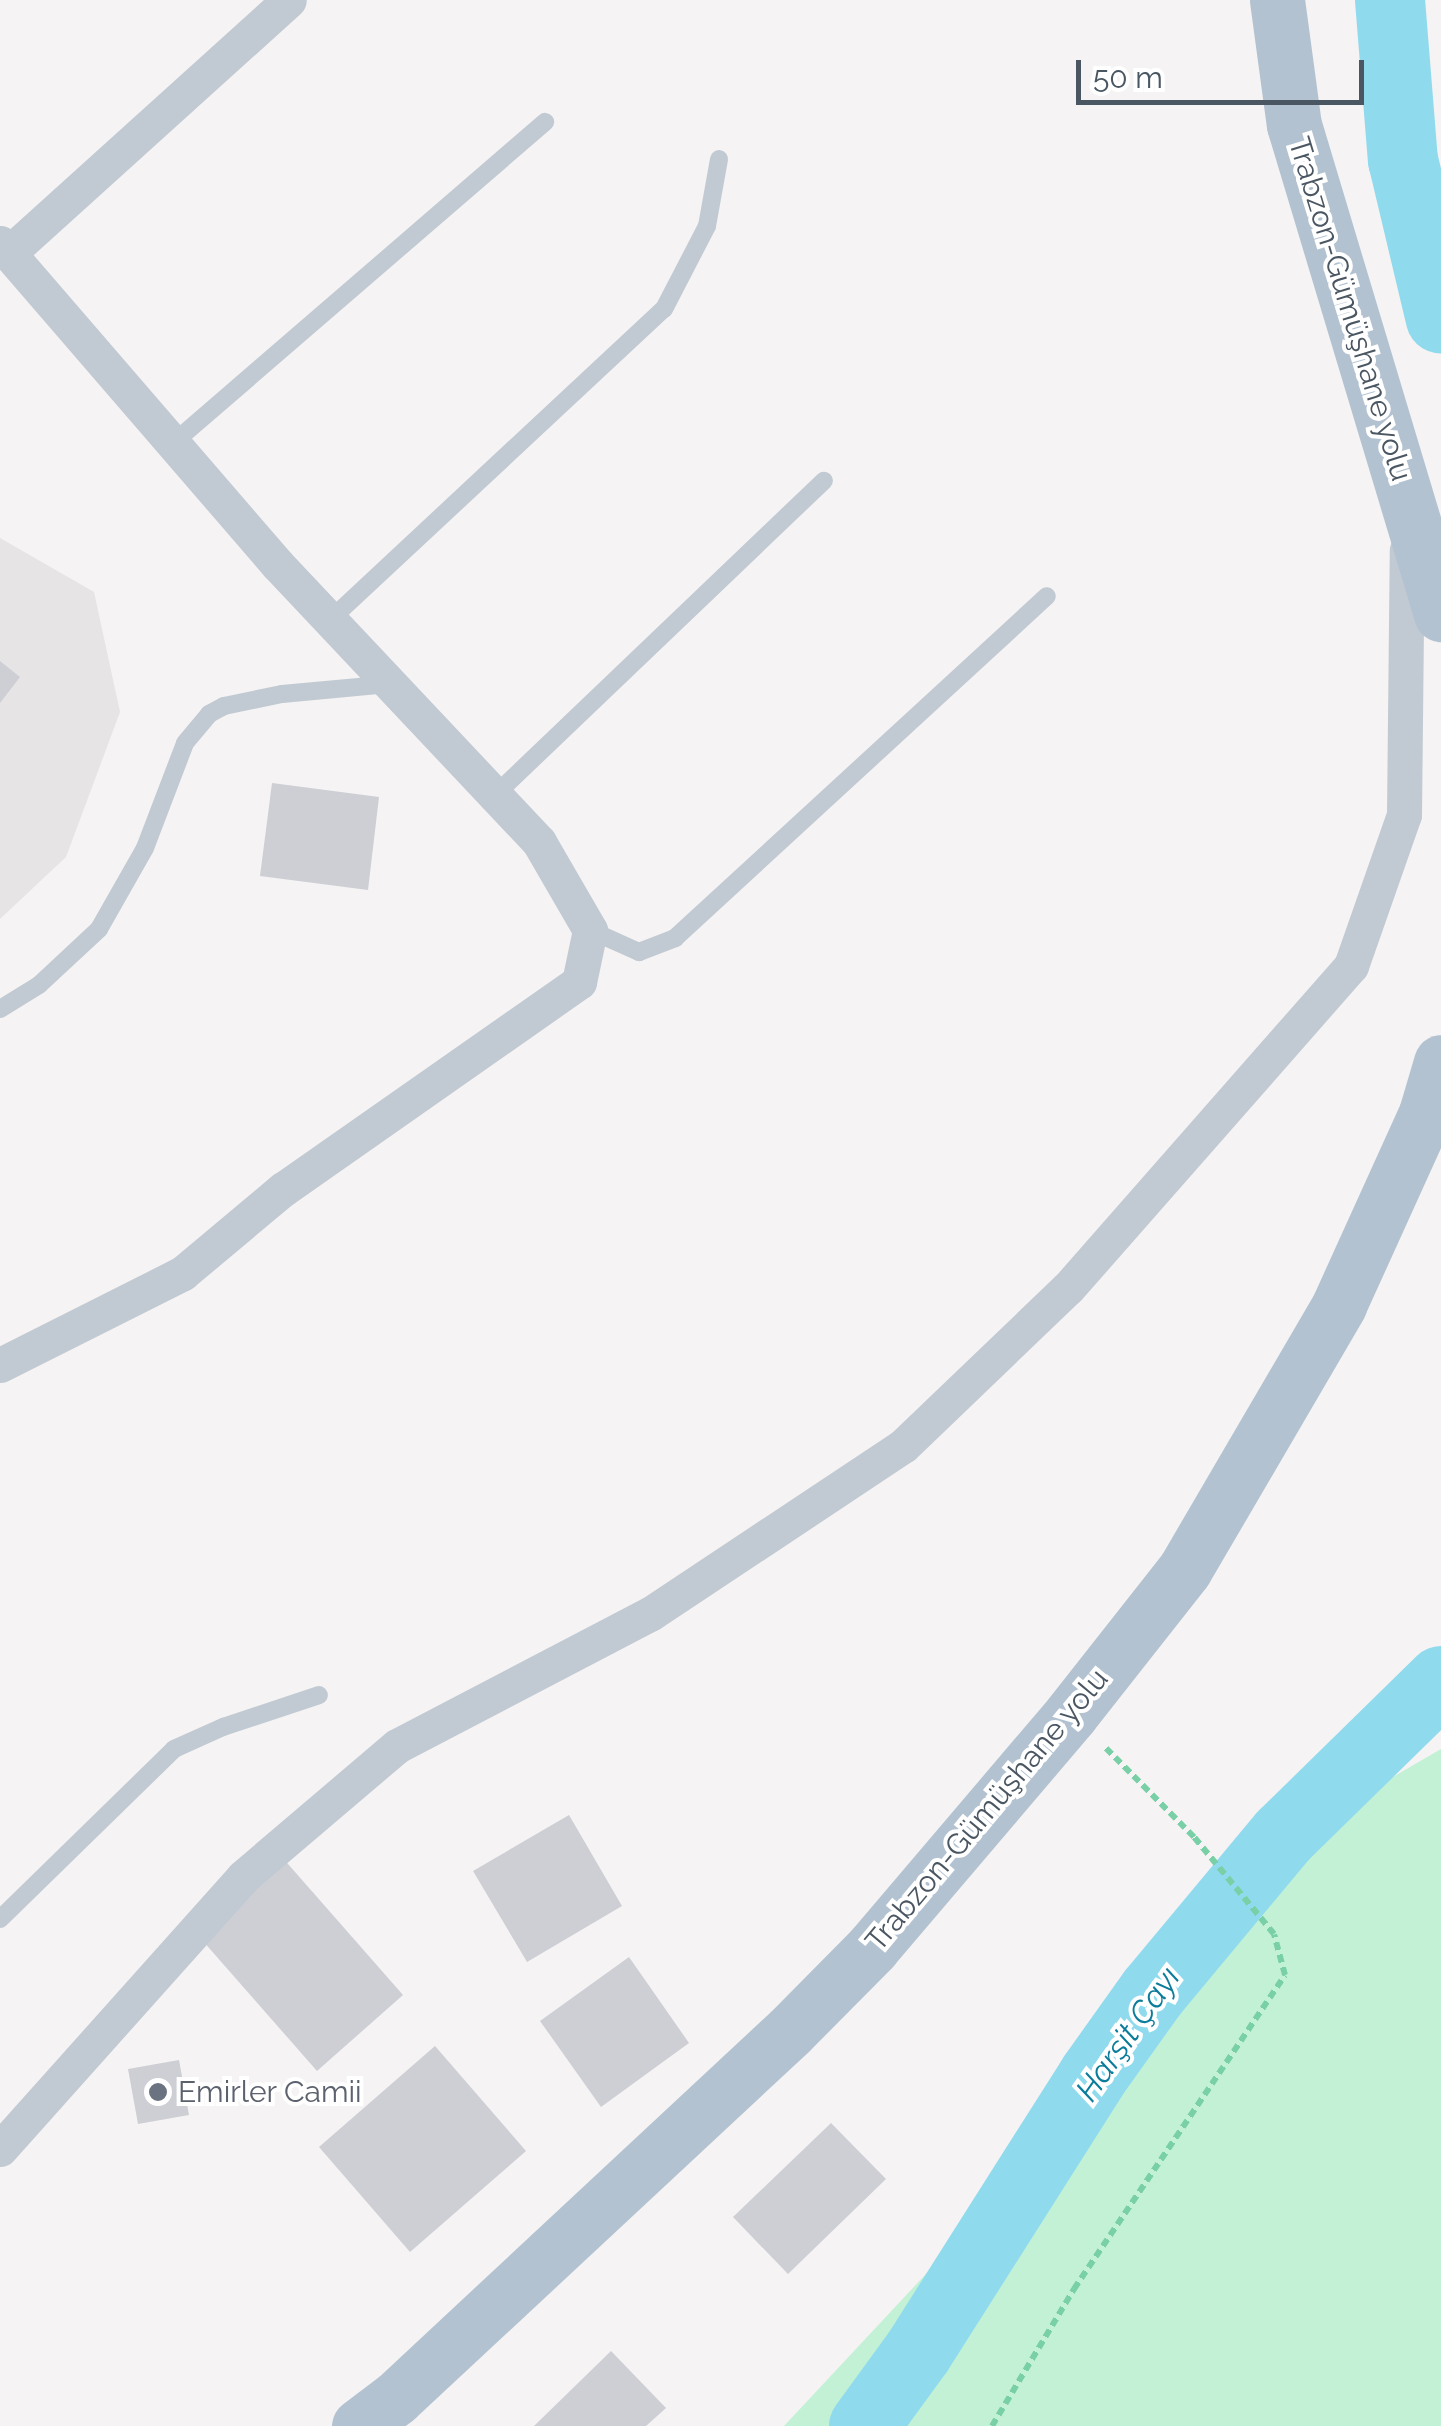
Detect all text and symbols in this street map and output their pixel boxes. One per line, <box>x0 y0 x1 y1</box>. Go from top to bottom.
scale bar <box>1081 40 1368 102</box>
text: 50 m <box>1093 60 1163 95</box>
street label: Trabzon-Gümüşhane yolu <box>1280 132 1420 486</box>
street label: Trabzon-Gümüşhane yolu <box>858 1661 1116 1959</box>
water label: Harşit Çayı <box>1068 1959 1188 2109</box>
place label: Emirler Camii <box>178 2074 362 2110</box>
marker: Emirler Camii <box>147 2081 169 2103</box>

